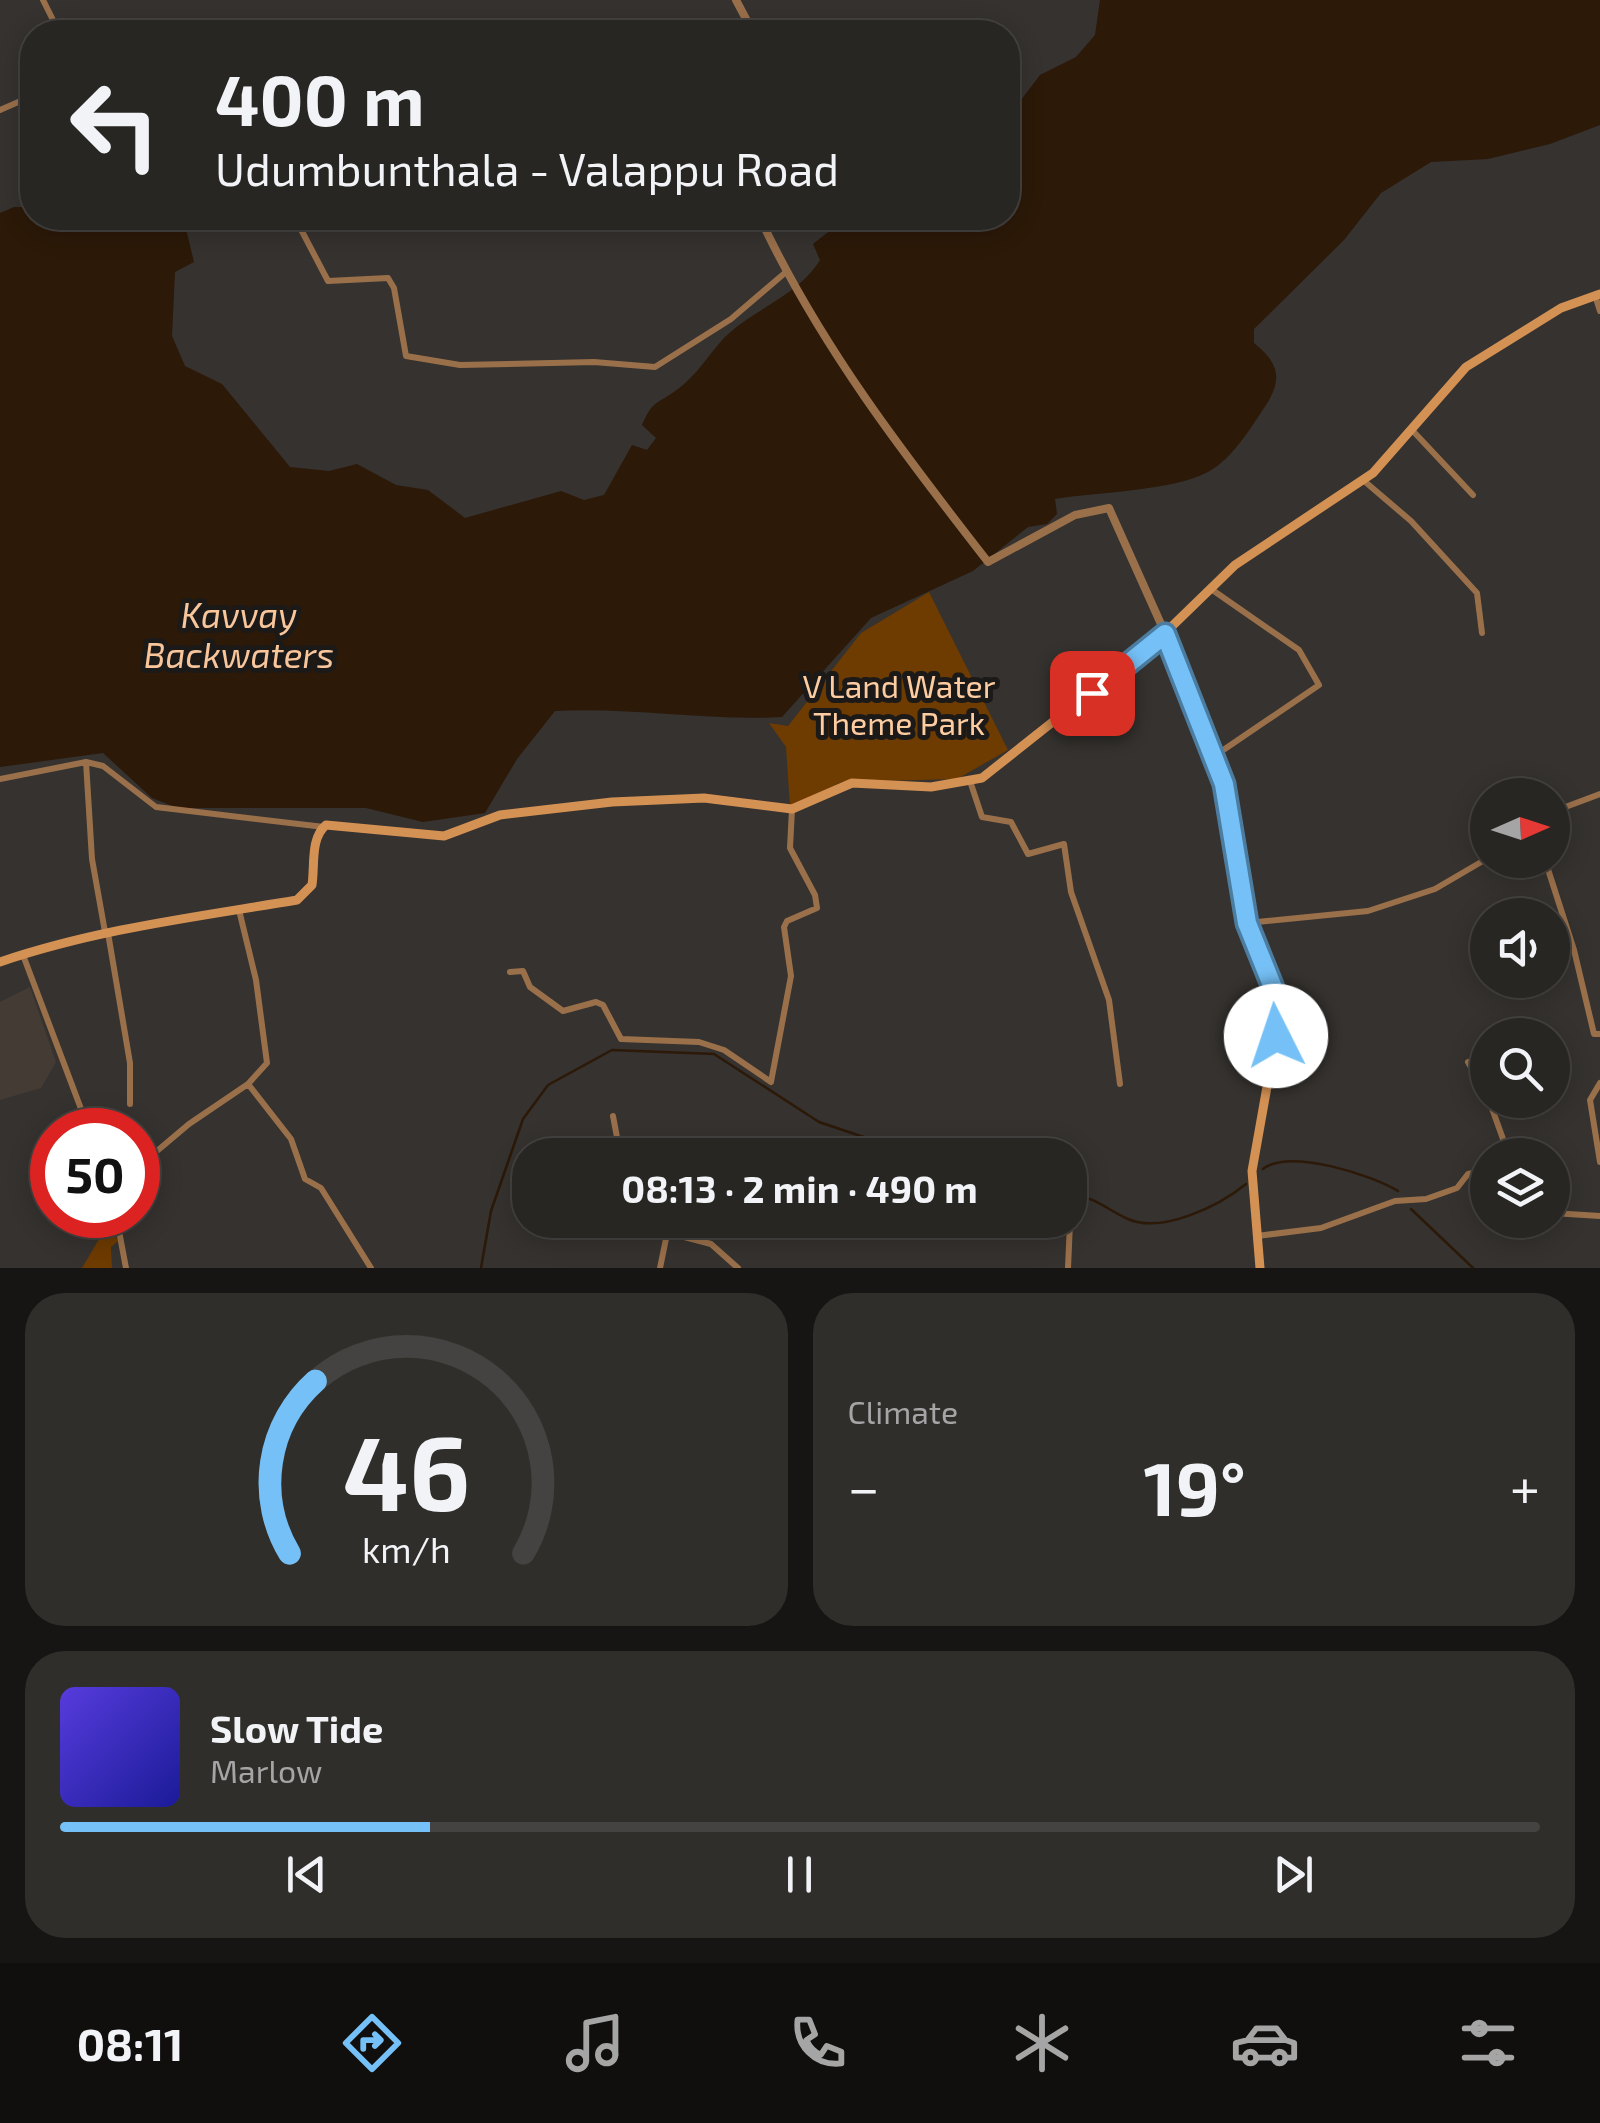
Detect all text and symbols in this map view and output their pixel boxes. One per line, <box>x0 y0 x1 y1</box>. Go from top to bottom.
text: 400 m <box>215 56 425 140</box>
icon: left <box>50 60 180 190</box>
text: Udumbunthala - Valappu Road <box>215 141 839 195</box>
water label: Kavvay Backwaters <box>144 593 334 675</box>
pin <box>1050 651 1135 736</box>
park label: V Land Water Theme Park <box>802 666 996 741</box>
icon: arrive <box>1065 666 1120 721</box>
north arrow <box>1470 778 1570 878</box>
map controls <box>1470 778 1570 1238</box>
button: sound <box>1470 898 1570 998</box>
position arrow <box>1224 984 1328 1088</box>
button: search <box>1470 1018 1570 1118</box>
speed limit sign: 50 <box>30 1108 160 1238</box>
button: layers <box>1470 1138 1570 1238</box>
text: 08:13 · 2 min · 490 m <box>621 1165 978 1211</box>
text: Climate <box>848 1392 958 1430</box>
text: 46 <box>342 1407 470 1532</box>
text: 19° <box>1143 1441 1246 1531</box>
text: − <box>848 1453 880 1519</box>
text: + <box>1510 1453 1540 1519</box>
text: km/h <box>362 1527 451 1570</box>
text: Slow Tide <box>210 1705 383 1751</box>
text: Marlow <box>210 1751 322 1789</box>
icon: previous <box>279 1847 334 1902</box>
icon: pause <box>772 1847 827 1902</box>
icon: next <box>1266 1847 1321 1902</box>
icon: directions <box>337 2008 407 2078</box>
icon: music <box>560 2008 630 2078</box>
icon: phone <box>783 2008 853 2078</box>
icon: climate <box>1007 2008 1077 2078</box>
icon: car <box>1230 2008 1300 2078</box>
icon: filters <box>1453 2008 1523 2078</box>
text: 08:11 <box>77 2016 184 2070</box>

